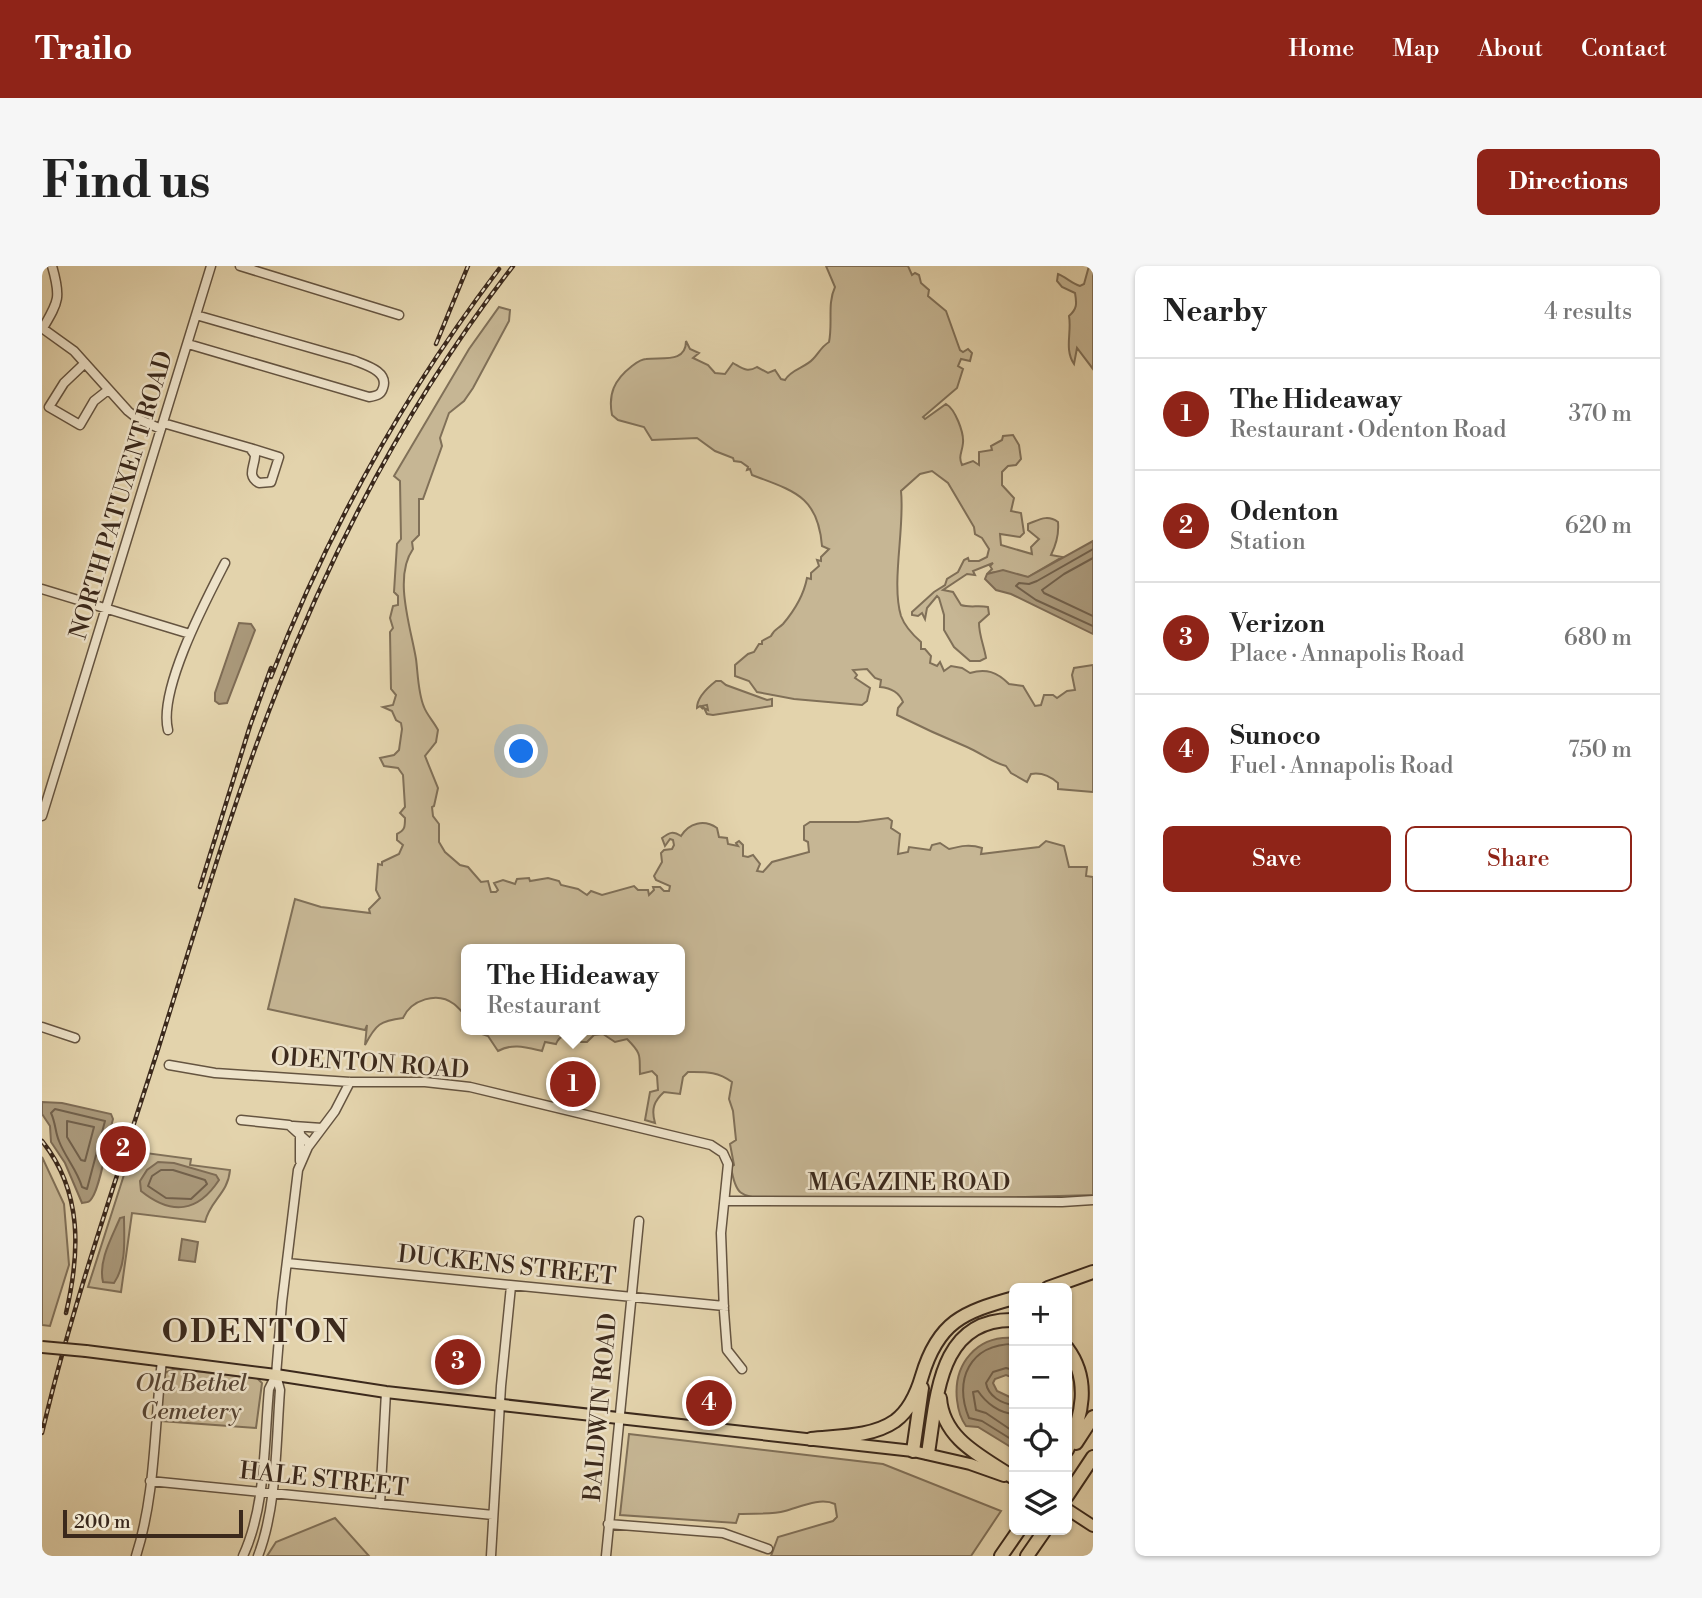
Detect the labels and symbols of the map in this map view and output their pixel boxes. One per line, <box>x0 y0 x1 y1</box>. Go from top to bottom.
street label: NORTH PATUXENT ROAD <box>64 347 180 643</box>
your location <box>504 734 538 768</box>
street label: ODENTON ROAD <box>270 1042 470 1086</box>
pin: 1 <box>550 1058 596 1110</box>
pin: 2 <box>100 1123 146 1175</box>
street label: MAGAZINE ROAD <box>808 1168 1010 1198</box>
street label: DUCKENS STREET <box>396 1240 618 1292</box>
district label: ODENTON <box>162 1312 350 1352</box>
street label: BALDWIN ROAD <box>578 1312 624 1503</box>
pin: 3 <box>435 1336 481 1388</box>
park label: Old Bethel Cemetery <box>135 1369 247 1427</box>
pin: 4 <box>686 1377 732 1429</box>
street label: HALE STREET <box>238 1456 410 1504</box>
scale bar <box>63 1507 243 1539</box>

